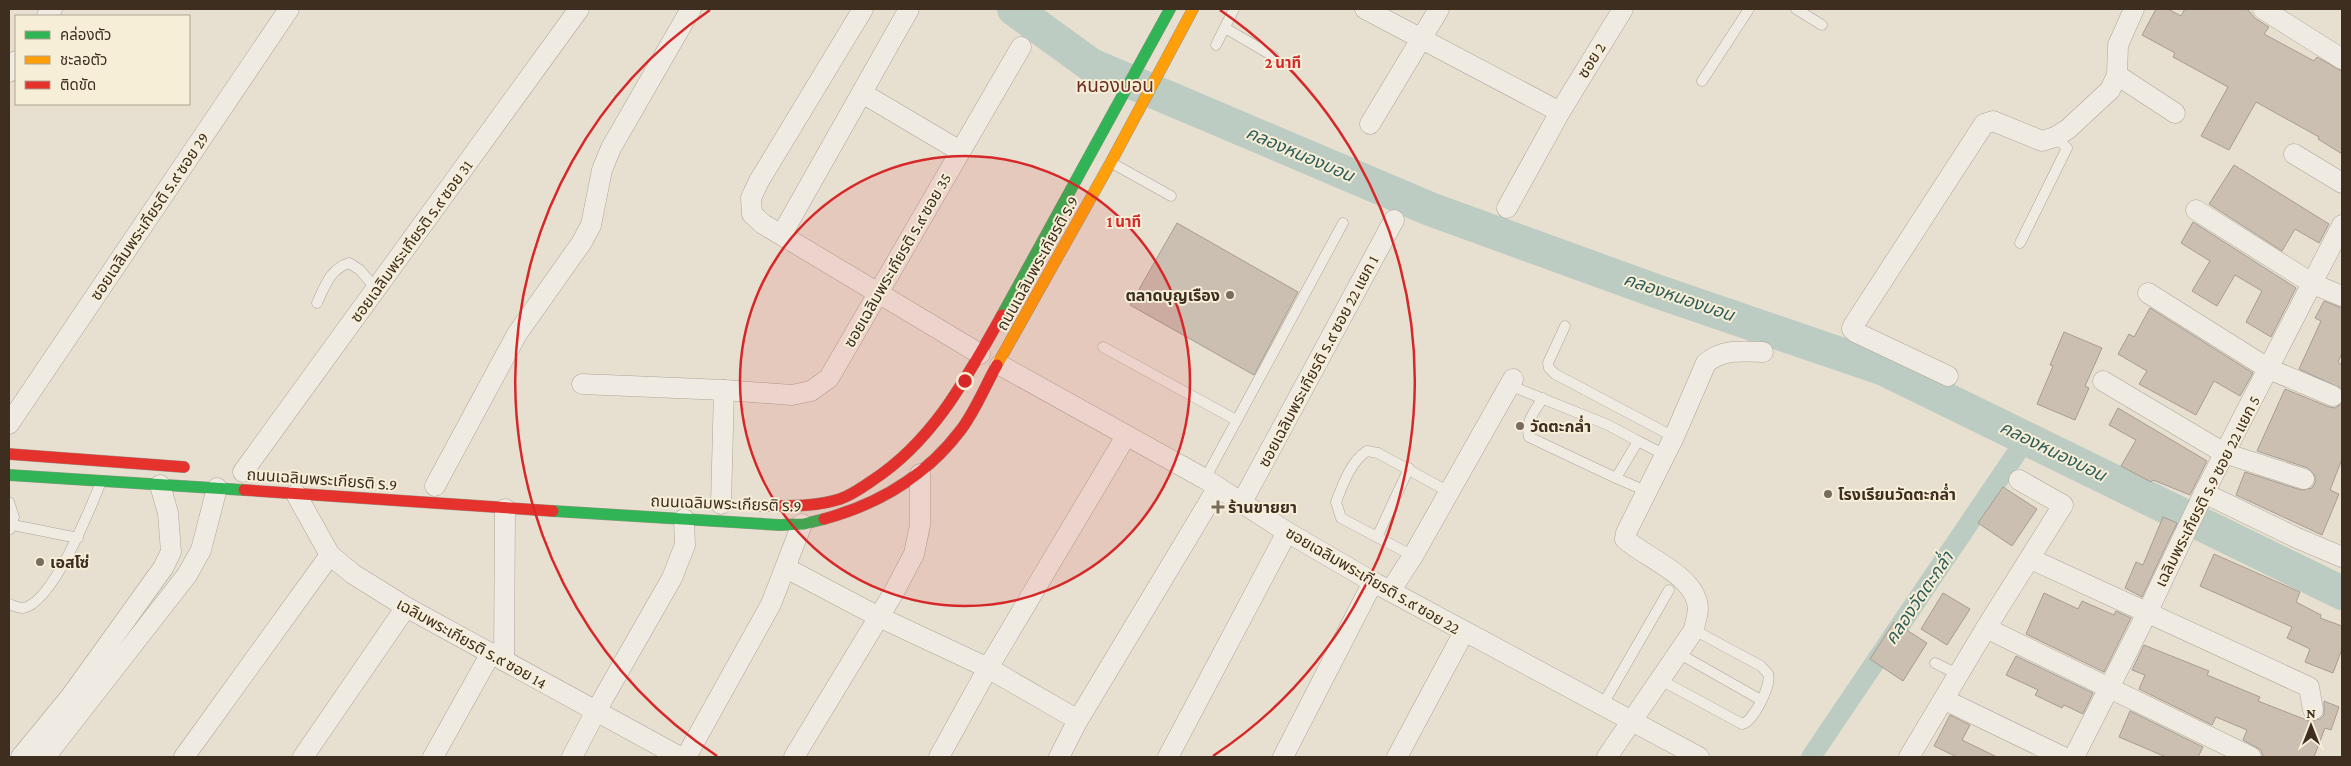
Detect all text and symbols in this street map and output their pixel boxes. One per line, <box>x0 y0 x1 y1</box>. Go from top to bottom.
legend <box>15 15 190 105</box>
text: คล่องตัว <box>60 26 111 43</box>
street label: ซอย 2 <box>1574 39 1609 81</box>
text: ชะลอตัว <box>60 52 107 68</box>
text: 2 นาที <box>1265 55 1301 71</box>
district label: หนองบอน <box>1076 75 1154 96</box>
text: ติดขัด <box>60 77 96 93</box>
water label: คลองหนองบอน <box>1243 122 1358 186</box>
street label: ซอยเฉลิมพระเกียรติ ร.๙ ซอย 29 <box>87 129 212 303</box>
street label: ซอยเฉลิมพระเกียรติ ร.๙ ซอย 31 <box>347 157 476 326</box>
street label: ซอยเฉลิมพระเกียรติ ร.๙ ซอย 35 <box>841 170 954 350</box>
street label: ถนนเฉลิมพระเกียรติ ร.9 <box>993 193 1082 333</box>
text: 1 นาที <box>1107 214 1141 230</box>
street label: ซอยเฉลิมพระเกียรติ ร.๙ ซอย 22 แยก 1 <box>1255 253 1382 470</box>
water label: คลองหนองบอน <box>1621 269 1738 326</box>
place label: ตลาดบุญเรือง <box>1125 287 1220 305</box>
marker: ตลาดบุญเรือง <box>1224 289 1236 301</box>
centre of rings <box>956 372 974 390</box>
street label: เฉลิมพระเกียรติ ร.9 ซอย 22 แยก 5 <box>2152 393 2263 589</box>
place label: วัดตะกล่ำ <box>1530 415 1591 435</box>
water label: คลองหนองบอน <box>1997 417 2110 486</box>
marker: วัดตะกล่ำ <box>1514 420 1526 432</box>
street label: ถนนเฉลิมพระเกียรติ ร.9 <box>246 466 398 493</box>
place label: โรงเรียนวัดตะกล่ำ <box>1838 483 1956 503</box>
marker: โรงเรียนวัดตะกล่ำ <box>1822 488 1834 500</box>
street label: ถนนเฉลิมพระเกียรติ ร.9 <box>650 492 802 515</box>
place label: ร้านขายยา <box>1228 499 1297 516</box>
marker: ร้านขายยา <box>1212 501 1224 513</box>
street label: ซอยเฉลิมพระเกียรติ ร.๙ ซอย 22 <box>1283 524 1463 638</box>
water label: คลองวัดตะกล่ำ <box>1878 546 1958 648</box>
place label: เอสโซ่ <box>50 554 89 571</box>
marker: เอสโซ่ <box>34 556 46 568</box>
street label: เฉลิมพระเกียรติ ร.๙ ซอย 14 <box>394 595 550 692</box>
north arrow <box>2286 701 2336 751</box>
text: N <box>2306 705 2316 721</box>

